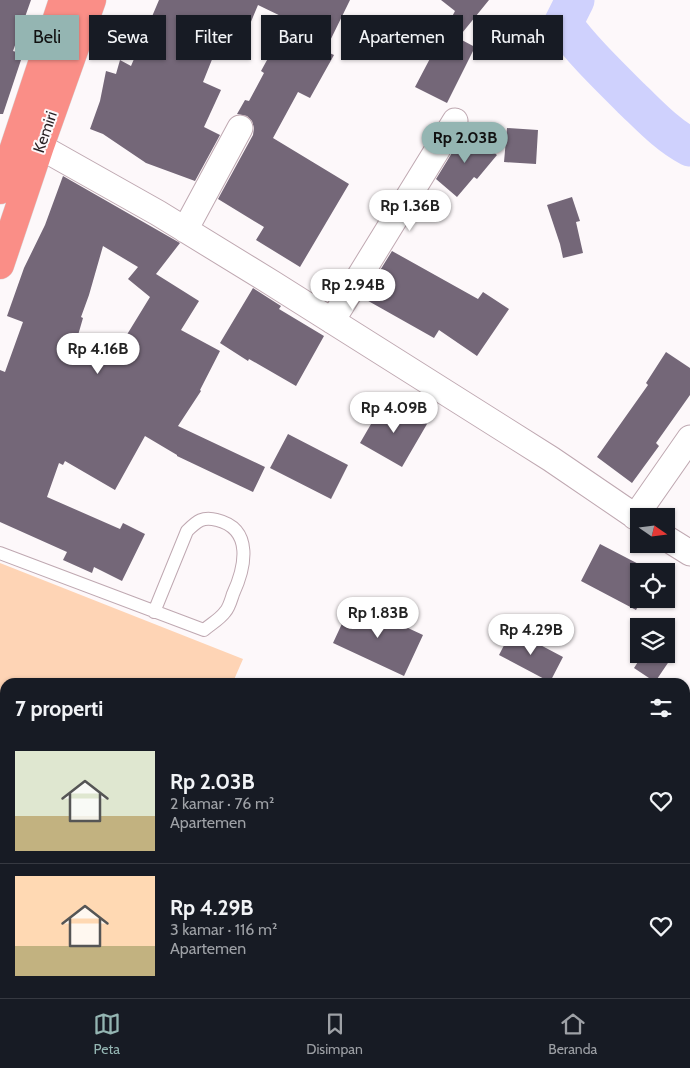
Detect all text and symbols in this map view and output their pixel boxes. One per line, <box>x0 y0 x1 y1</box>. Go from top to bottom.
chip: Beli <box>15 15 79 60</box>
chip: Sewa <box>89 15 166 60</box>
chip: Filter <box>176 15 251 60</box>
chip: Baru <box>261 15 331 60</box>
chip: Apartemen <box>341 15 463 60</box>
chip: Rumah <box>473 15 563 60</box>
street label: Kemiri <box>29 109 61 155</box>
pin: Rp 2.03B <box>413 121 517 164</box>
text: Rp 2.03B <box>433 128 497 147</box>
pin: Rp 1.36B <box>358 190 462 232</box>
text: Rp 1.36B <box>380 196 440 215</box>
pin: Rp 2.94B <box>301 268 405 311</box>
text: Rp 2.94B <box>321 275 385 294</box>
pin: Rp 4.16B <box>46 332 150 375</box>
text: Rp 4.16B <box>68 339 128 358</box>
pin: Rp 4.09B <box>342 392 446 434</box>
text: Rp 4.09B <box>361 398 427 417</box>
north arrow <box>630 508 675 552</box>
map controls <box>630 508 675 663</box>
button: locate <box>630 563 675 608</box>
pin: Rp 1.83B <box>326 596 430 639</box>
text: Rp 1.83B <box>348 603 408 622</box>
pin: Rp 4.29B <box>479 614 583 656</box>
button: layers <box>630 618 675 663</box>
text: Rp 4.29B <box>499 620 563 639</box>
icon: filters <box>647 694 675 722</box>
text: 7 properti <box>15 696 103 721</box>
text: Rp 2.03B <box>170 769 255 794</box>
icon: home <box>55 771 115 831</box>
icon: heart <box>647 787 675 815</box>
text: 2 kamar · 76 m² <box>170 794 274 813</box>
text: Apartemen <box>170 813 246 832</box>
text: Rp 4.29B <box>170 895 253 920</box>
icon: home <box>55 896 115 956</box>
icon: heart <box>647 912 675 940</box>
text: 3 kamar · 116 m² <box>170 920 277 939</box>
text: Apartemen <box>170 939 246 958</box>
tab: Peta <box>93 1010 121 1058</box>
tab: Disimpan <box>306 1010 363 1058</box>
tab: Beranda <box>548 1010 597 1058</box>

